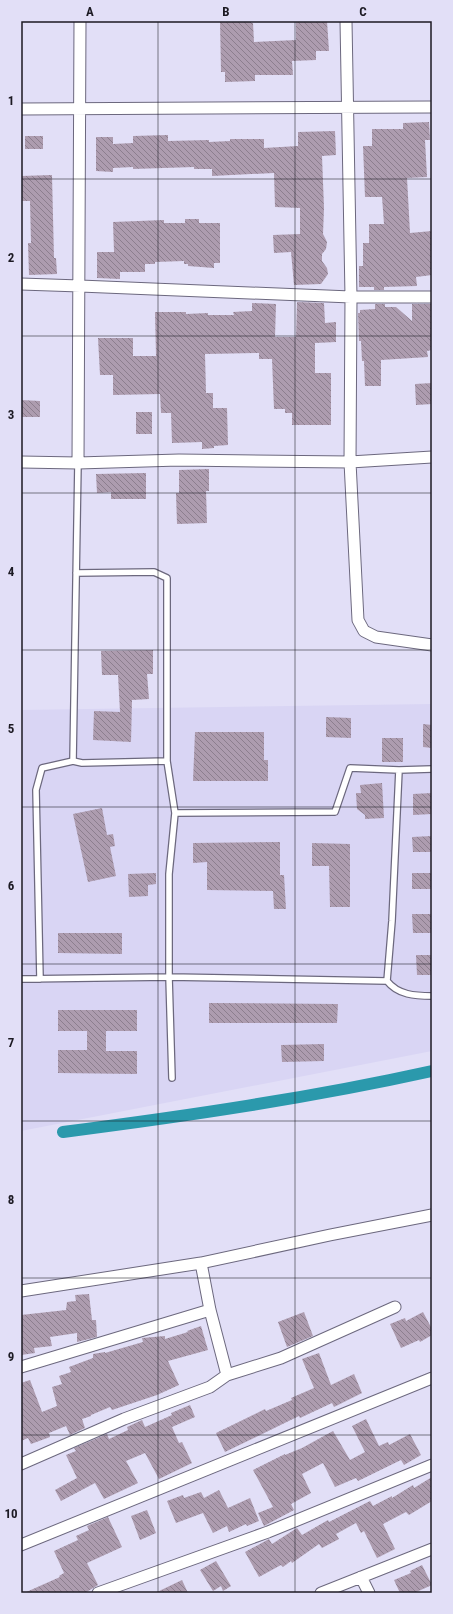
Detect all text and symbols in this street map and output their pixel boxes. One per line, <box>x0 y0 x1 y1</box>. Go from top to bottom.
text: A <box>86 4 94 19</box>
text: B <box>222 4 230 19</box>
text: C <box>359 4 367 19</box>
text: 1 <box>8 93 14 108</box>
text: 2 <box>8 250 15 265</box>
text: 3 <box>8 407 14 422</box>
text: 4 <box>8 564 15 579</box>
text: 5 <box>8 721 15 736</box>
text: 6 <box>8 878 15 893</box>
text: 7 <box>8 1035 15 1050</box>
text: 8 <box>8 1192 14 1207</box>
text: 9 <box>8 1349 14 1364</box>
text: 10 <box>4 1506 18 1521</box>

